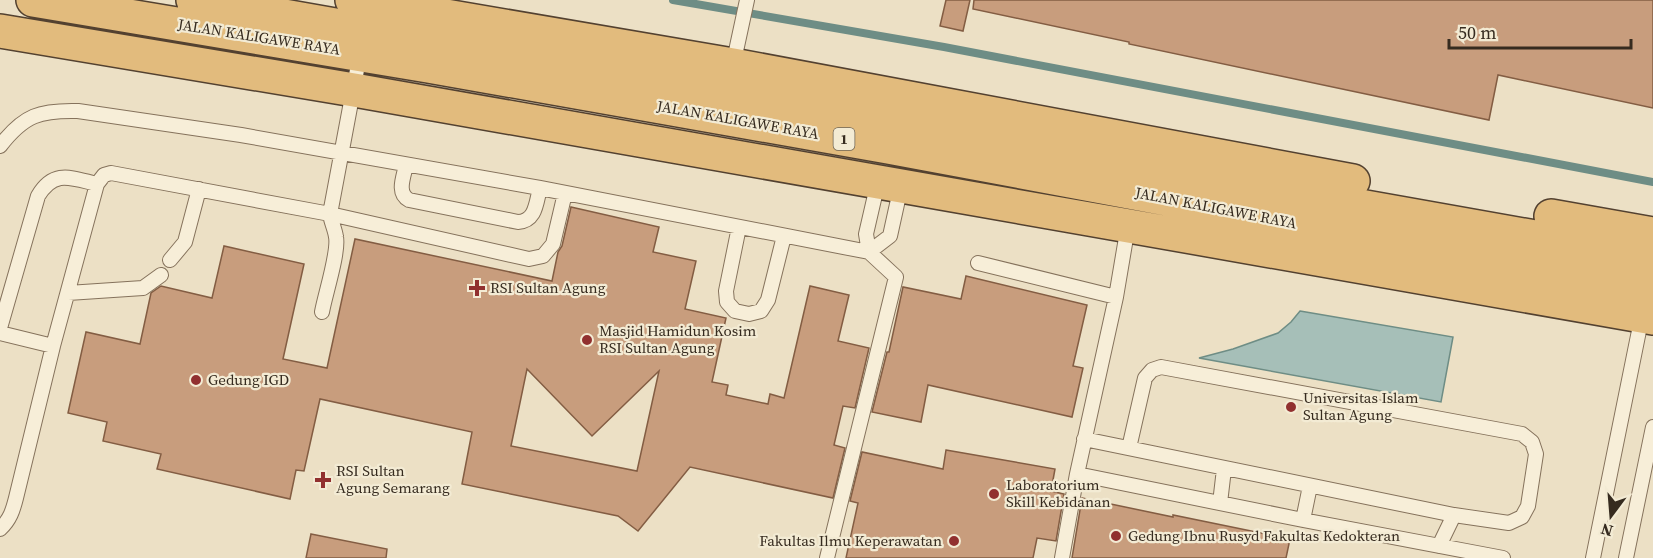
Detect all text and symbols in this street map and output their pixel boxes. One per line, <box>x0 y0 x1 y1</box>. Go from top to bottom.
scale bar <box>1449 12 1630 50</box>
street label: JALAN KALIGAWE RAYA <box>175 13 342 60</box>
text: 50 m <box>1458 20 1496 45</box>
street label: JALAN KALIGAWE RAYA <box>655 95 821 144</box>
road number: 1 <box>834 128 854 150</box>
street label: JALAN KALIGAWE RAYA <box>1133 181 1299 233</box>
place label: RSI Sultan Agung <box>490 277 606 298</box>
marker: RSI Sultan Agung <box>468 279 486 297</box>
place label: Masjid Hamidun Kosim RSI Sultan Agung <box>599 320 757 358</box>
marker: Masjid Hamidun Kosim RSI Sultan Agung <box>580 333 594 347</box>
place label: Gedung IGD <box>208 369 289 390</box>
marker: Gedung IGD <box>189 373 203 387</box>
place label: Universitas Islam Sultan Agung <box>1303 387 1419 425</box>
marker: Universitas Islam Sultan Agung <box>1284 400 1298 414</box>
place label: RSI Sultan Agung Semarang <box>336 460 450 498</box>
marker: RSI Sultan Agung Semarang <box>314 471 332 489</box>
place label: Laboratorium Skill Kebidanan <box>1006 474 1111 512</box>
north arrow <box>1581 486 1641 546</box>
marker: Laboratorium Skill Kebidanan <box>987 487 1001 501</box>
text: N <box>1598 518 1615 543</box>
place label: Gedung Ibnu Rusyd Fakultas Kedokteran <box>1128 525 1400 546</box>
marker: Gedung Ibnu Rusyd Fakultas Kedokteran <box>1109 529 1123 543</box>
place label: Fakultas Ilmu Keperawatan <box>759 530 942 551</box>
marker: Fakultas Ilmu Keperawatan <box>947 534 961 548</box>

